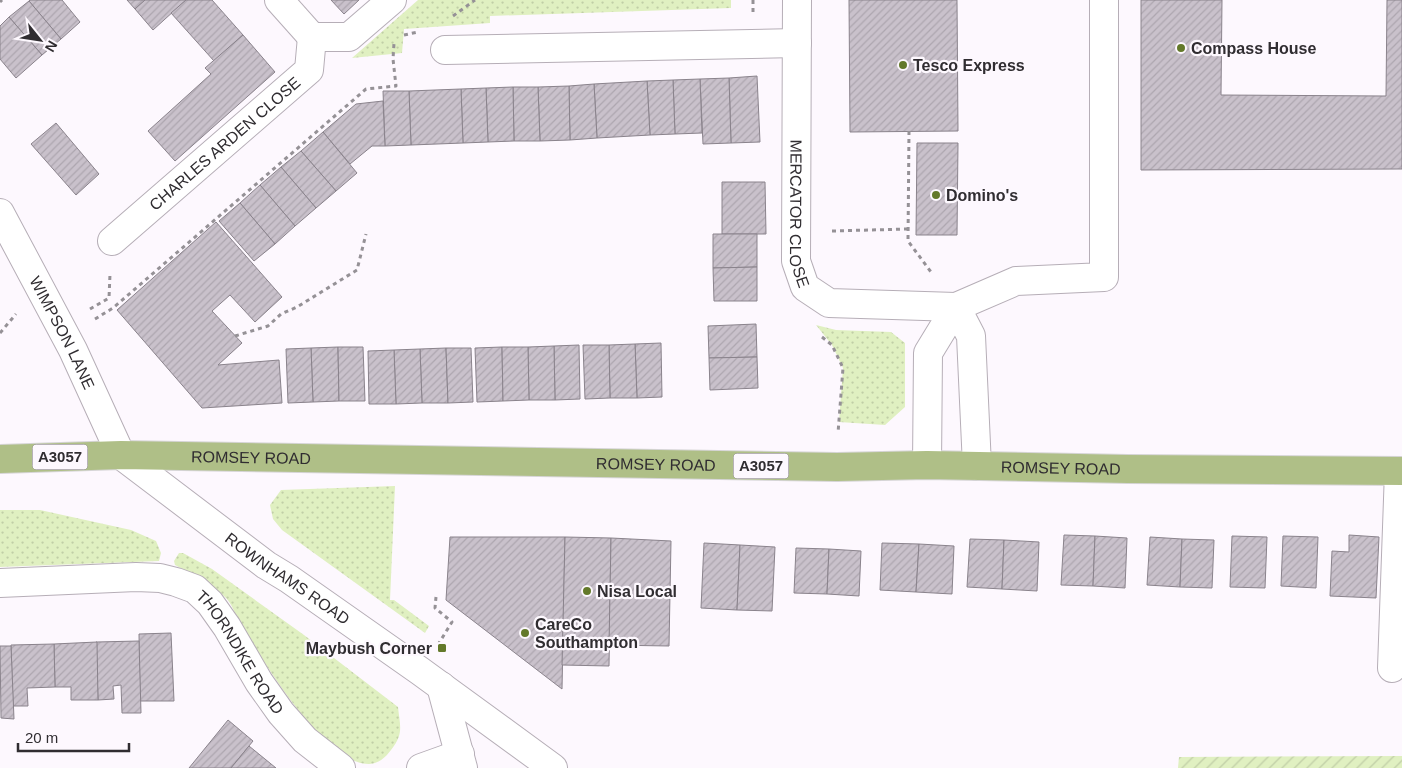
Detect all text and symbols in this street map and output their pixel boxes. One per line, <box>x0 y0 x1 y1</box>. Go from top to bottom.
north arrow <box>15 15 65 65</box>
text: N <box>42 38 61 55</box>
place label: Compass House <box>1191 40 1316 57</box>
marker: Compass House <box>1175 42 1187 54</box>
place label: Tesco Express <box>913 57 1025 74</box>
marker: Tesco Express <box>897 59 909 71</box>
street label: CHARLES ARDEN CLOSE <box>146 74 304 214</box>
street label: MERCATOR CLOSE <box>787 140 813 290</box>
place label: Domino's <box>946 187 1018 204</box>
marker: Domino's <box>930 189 942 201</box>
street label: WIMPSON LANE <box>26 273 98 392</box>
road number: A3057 <box>32 444 88 470</box>
street label: ROMSEY ROAD <box>191 448 311 467</box>
road number: A3057 <box>734 454 788 478</box>
street label: ROMSEY ROAD <box>596 455 716 474</box>
street label: ROMSEY ROAD <box>1001 458 1121 478</box>
street label: ROWNHAMS ROAD <box>222 529 353 628</box>
place label: Nisa Local <box>597 583 677 600</box>
marker: Nisa Local <box>581 585 593 597</box>
street label: THORNDIKE ROAD <box>193 587 287 717</box>
place label: CareCo Southampton <box>535 616 638 651</box>
marker: CareCo Southampton <box>519 627 531 639</box>
place label: Maybush Corner <box>306 640 432 657</box>
marker: Maybush Corner <box>436 642 448 654</box>
scale bar <box>18 720 129 752</box>
text: 20 m <box>25 729 58 746</box>

